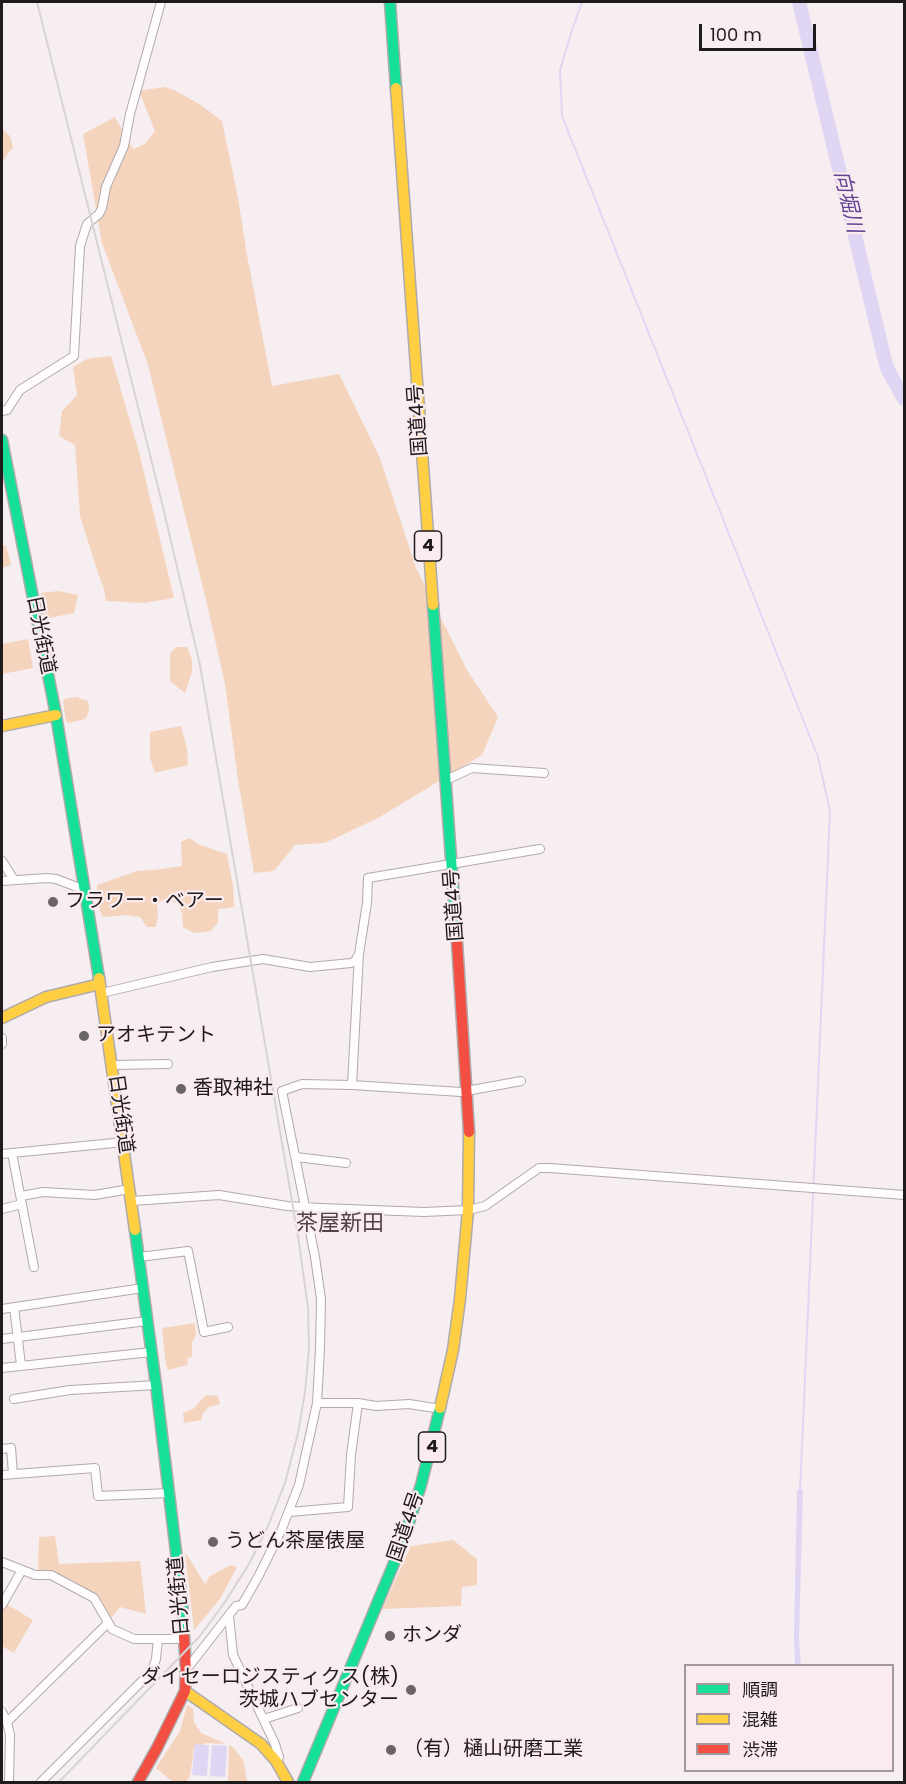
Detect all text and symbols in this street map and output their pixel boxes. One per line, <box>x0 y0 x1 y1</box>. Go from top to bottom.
scale bar <box>702 12 819 50</box>
text: 100 m <box>710 22 762 47</box>
water label: 向堀川 <box>828 168 866 236</box>
street label: 国道4号 <box>404 383 434 457</box>
road number: 4 <box>414 531 442 561</box>
street label: 日光街道 <box>21 593 59 677</box>
street label: 国道4号 <box>440 868 470 942</box>
place label: フラワー・ベアー <box>65 890 224 914</box>
marker: フラワー・ベアー <box>46 895 60 909</box>
place label: アオキテント <box>96 1024 216 1048</box>
marker: アオキテント <box>77 1029 91 1043</box>
street label: 日光街道 <box>103 1073 137 1155</box>
place label: 香取神社 <box>193 1077 273 1101</box>
marker: 香取神社 <box>174 1082 188 1096</box>
district label: 茶屋新田 <box>296 1211 384 1237</box>
road number: 4 <box>418 1432 446 1462</box>
street label: 国道4号 <box>384 1489 430 1565</box>
place label: うどん茶屋俵屋 <box>225 1530 365 1554</box>
marker: うどん茶屋俵屋 <box>206 1535 220 1549</box>
street label: 日光街道 <box>165 1555 195 1637</box>
place label: ホンダ <box>402 1624 462 1648</box>
marker: ホンダ <box>383 1629 397 1643</box>
legend <box>684 1664 894 1772</box>
place label: ダイセーロジスティクス(株) 茨城ハブセンター <box>141 1666 399 1713</box>
text: 順調 <box>742 1677 778 1702</box>
marker: ダイセーロジスティクス(株) 茨城ハブセンター <box>404 1683 418 1697</box>
text: 混雑 <box>742 1707 778 1732</box>
text: 渋滞 <box>742 1737 778 1762</box>
place label: （有）樋山研磨工業 <box>403 1738 583 1762</box>
marker: （有）樋山研磨工業 <box>384 1743 398 1757</box>

